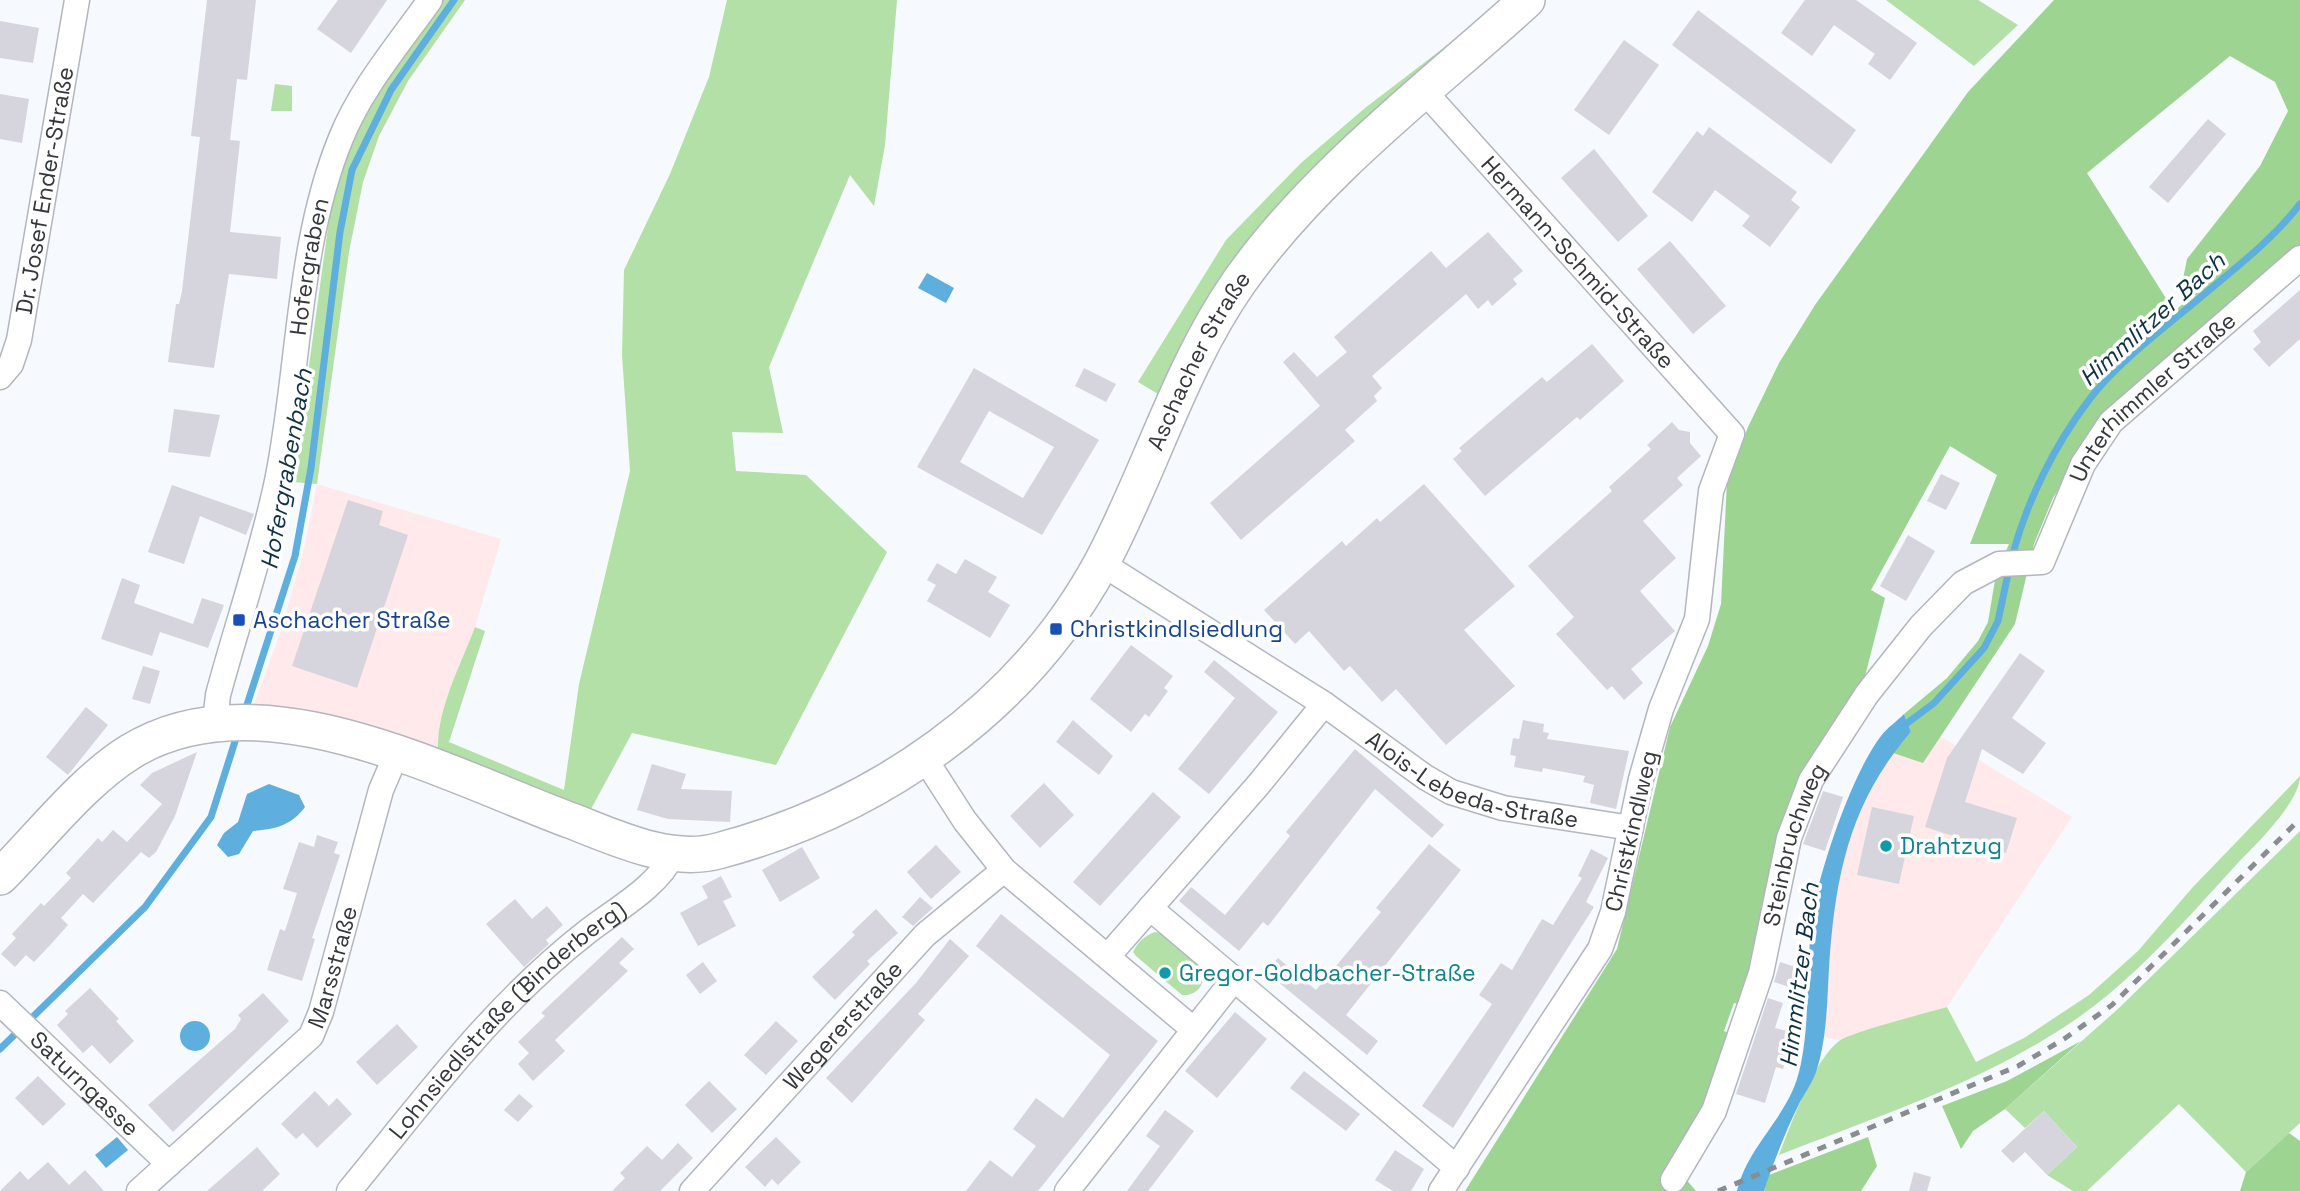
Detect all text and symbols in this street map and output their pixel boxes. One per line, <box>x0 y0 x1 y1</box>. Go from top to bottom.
street label: Dr. Josef Ender-Straße <box>9 64 80 317</box>
street label: Hermann-Schmid-Straße <box>1475 150 1681 375</box>
street label: Hofergraben <box>283 195 336 337</box>
water label: Himmlitzer Bach <box>2073 245 2232 393</box>
street label: Aschacher Straße <box>1140 265 1257 455</box>
street label: Unterhimmler Straße <box>2062 305 2242 486</box>
water label: Hofergrabenbach <box>253 365 319 572</box>
place label: Aschacher Straße <box>253 605 451 635</box>
marker: Aschacher Straße <box>231 612 247 628</box>
place label: Christkindlsiedlung <box>1070 614 1283 644</box>
marker: Christkindlsiedlung <box>1048 621 1064 637</box>
street label: Alois-Lebeda-Straße <box>1360 724 1580 835</box>
street label: Christkindlweg <box>1598 747 1664 915</box>
street label: Steinbruchweg <box>1756 757 1833 929</box>
place label: Drahtzug <box>1900 831 2002 861</box>
marker: Drahtzug <box>1878 838 1894 854</box>
water label: Himmlitzer Bach <box>1772 880 1826 1069</box>
street label: Lohnsiedlstraße (Binderberg) <box>382 894 632 1145</box>
street label: Marsstraße <box>301 903 364 1033</box>
street label: Wegererstraße <box>776 955 909 1096</box>
place label: Gregor-Goldbacher-Straße <box>1179 958 1476 988</box>
marker: Gregor-Goldbacher-Straße <box>1157 965 1173 981</box>
street label: Saturngasse <box>24 1025 146 1143</box>

